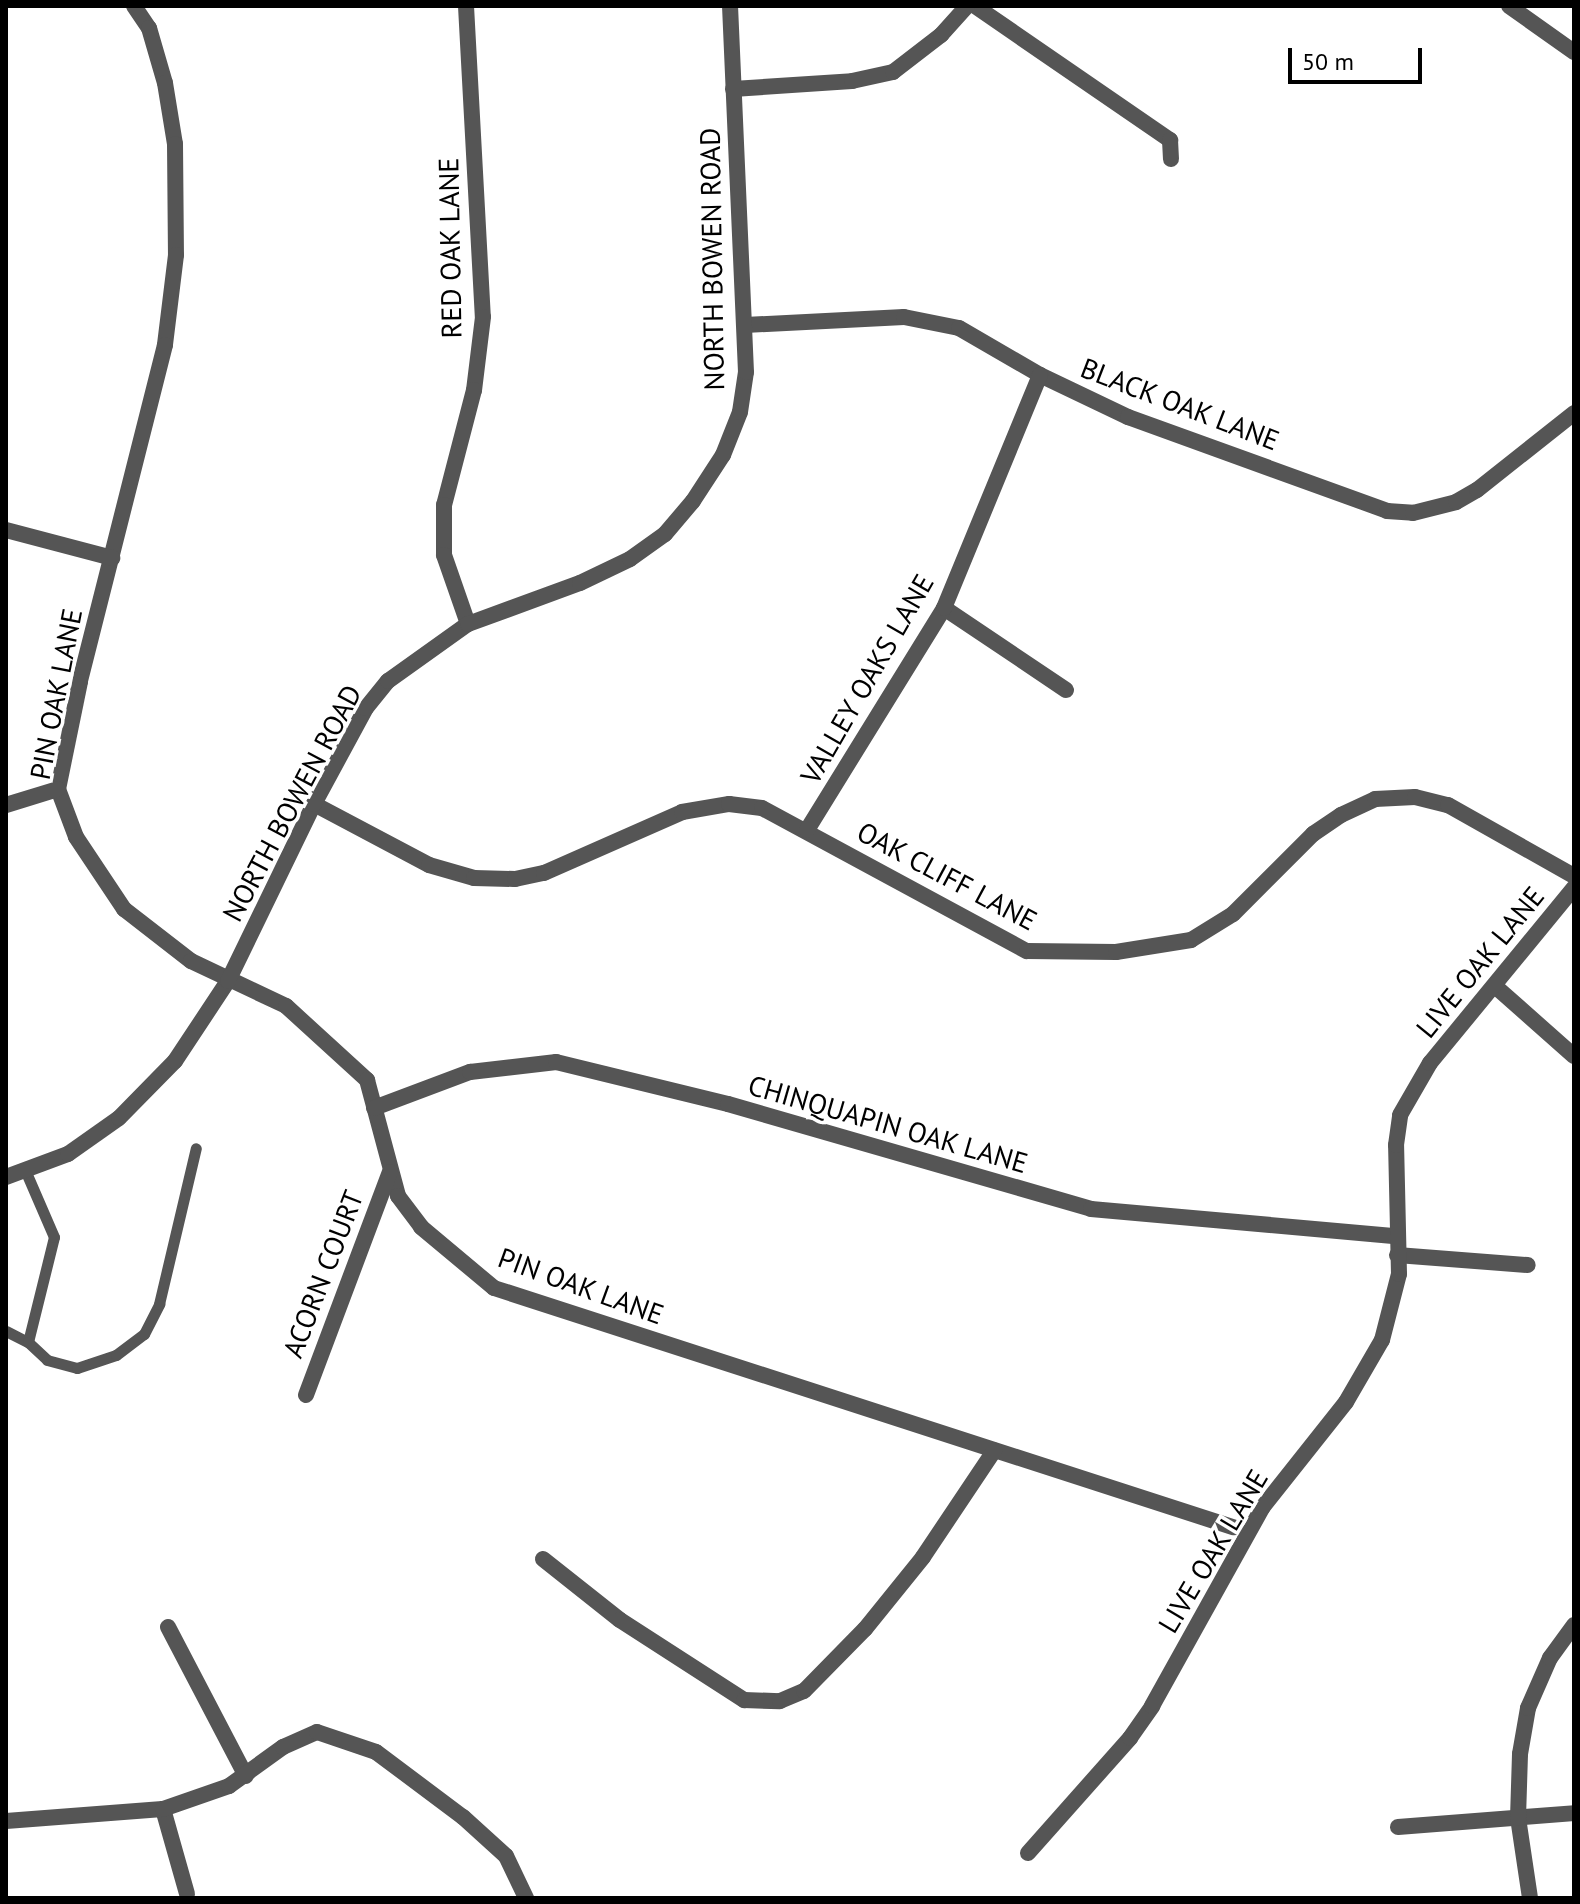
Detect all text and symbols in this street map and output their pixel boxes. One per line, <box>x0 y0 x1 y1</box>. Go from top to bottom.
scale bar <box>1292 32 1426 82</box>
text: 50 m <box>1302 46 1354 77</box>
street label: NORTH BOWEN ROAD <box>693 127 731 391</box>
street label: RED OAK LANE <box>432 157 468 339</box>
street label: BLACK OAK LANE <box>1075 350 1285 458</box>
street label: VALLEY OAKS LANE <box>793 568 941 790</box>
street label: PIN OAK LANE <box>23 605 89 783</box>
street label: NORTH BOWEN ROAD <box>215 679 369 927</box>
street label: OAK CLIFF LANE <box>851 814 1043 938</box>
street label: LIVE OAK LANE <box>1409 879 1551 1045</box>
street label: CHINQUAPIN OAK LANE <box>744 1068 1032 1180</box>
street label: ACORN COURT <box>276 1186 370 1362</box>
street label: PIN OAK LANE <box>493 1240 669 1332</box>
street label: LIVE OAK LANE <box>1151 1463 1275 1639</box>

